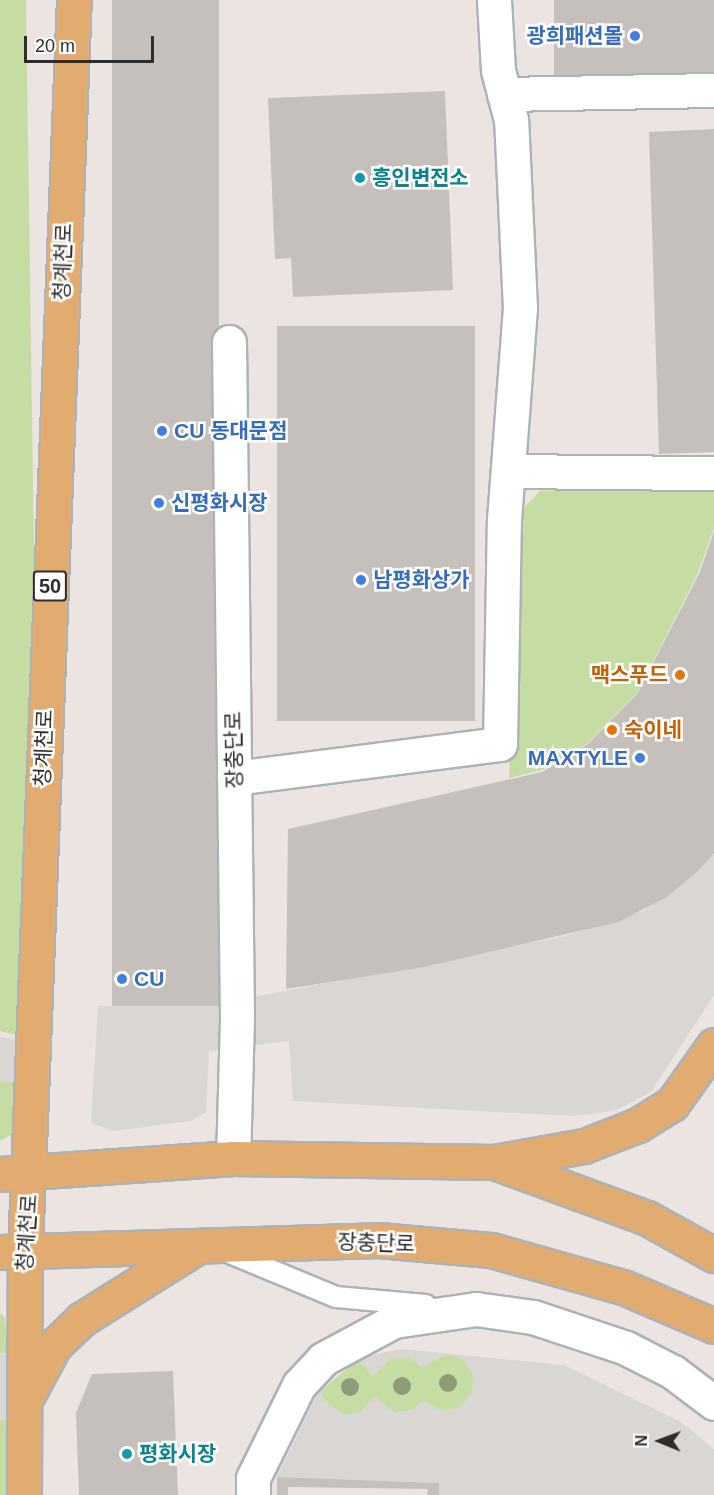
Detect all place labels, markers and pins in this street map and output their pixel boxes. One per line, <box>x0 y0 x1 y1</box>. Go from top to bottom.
place label: 광희패션몰 <box>526 23 623 49</box>
marker: 광희패션몰 <box>628 29 642 43</box>
place label: 흥인변전소 <box>372 165 469 191</box>
marker: 흥인변전소 <box>353 171 367 185</box>
place label: CU 동대문점 <box>174 418 287 444</box>
marker: CU 동대문점 <box>155 424 169 438</box>
place label: 신평화시장 <box>171 490 268 516</box>
marker: 신평화시장 <box>152 496 166 510</box>
place label: 남평화상가 <box>373 567 470 593</box>
marker: 남평화상가 <box>354 573 368 587</box>
place label: 맥스푸드 <box>591 662 668 688</box>
marker: 맥스푸드 <box>673 668 687 682</box>
place label: 숙이네 <box>624 717 682 743</box>
marker: 숙이네 <box>605 723 619 737</box>
place label: MAXTYLE <box>528 745 628 771</box>
marker: MAXTYLE <box>633 751 647 765</box>
place label: CU <box>134 966 164 992</box>
marker: CU <box>115 972 129 986</box>
place label: 평화시장 <box>139 1441 216 1467</box>
marker: 평화시장 <box>120 1447 134 1461</box>

